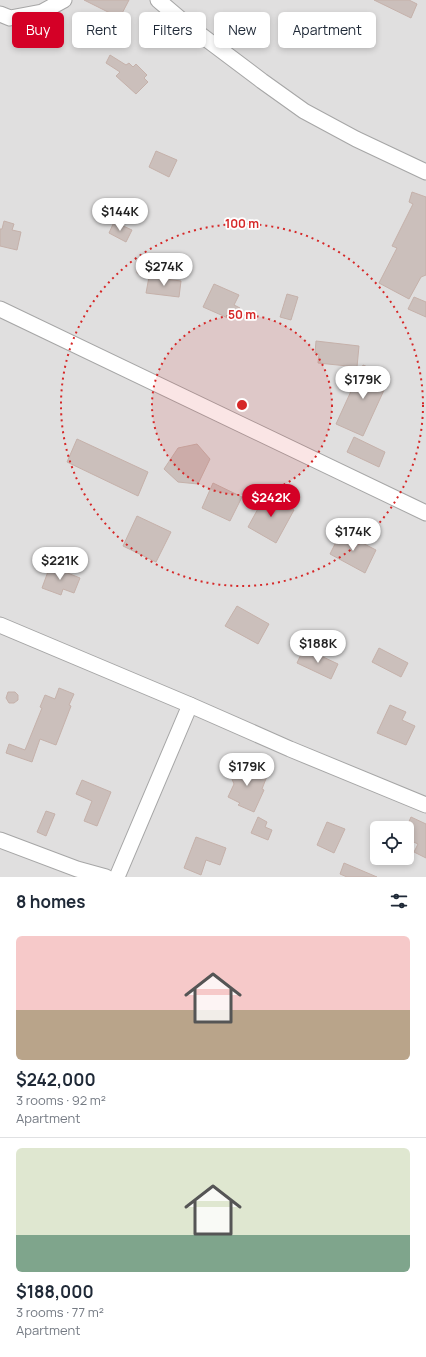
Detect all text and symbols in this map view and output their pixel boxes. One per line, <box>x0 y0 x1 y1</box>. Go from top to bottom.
chip: Buy <box>12 12 64 48</box>
chip: Rent <box>72 12 131 48</box>
chip: Filters <box>139 12 206 48</box>
chip: New <box>214 12 270 48</box>
chip: Apartment <box>278 12 376 48</box>
pin: $144K <box>92 198 148 232</box>
text: $144K <box>101 202 139 220</box>
text: 100 m <box>225 215 259 232</box>
pin: $274K <box>136 253 192 287</box>
text: $274K <box>145 257 183 275</box>
text: 50 m <box>228 306 256 323</box>
pin: $179K <box>335 366 391 400</box>
text: $179K <box>344 370 382 388</box>
centre of rings <box>235 398 249 412</box>
pin: $242K <box>243 484 299 518</box>
text: $242K <box>251 488 291 506</box>
pin: $174K <box>325 518 381 552</box>
text: $174K <box>335 522 371 540</box>
pin: $221K <box>32 547 88 581</box>
text: $221K <box>41 551 79 569</box>
pin: $188K <box>290 630 346 664</box>
text: $188K <box>299 634 337 652</box>
pin: $179K <box>219 753 275 787</box>
text: $179K <box>228 757 266 775</box>
map controls <box>370 821 414 865</box>
button: locate <box>370 821 414 865</box>
text: 8 homes <box>16 890 86 913</box>
icon: filters <box>388 890 410 912</box>
icon: home <box>177 962 249 1034</box>
text: $242,000 <box>16 1068 96 1091</box>
text: 3 rooms · 92 m² <box>16 1091 106 1109</box>
text: Apartment <box>16 1109 80 1127</box>
icon: home <box>177 1174 249 1246</box>
text: $188,000 <box>16 1280 94 1303</box>
text: 3 rooms · 77 m² <box>16 1303 104 1321</box>
text: Apartment <box>16 1321 80 1339</box>

